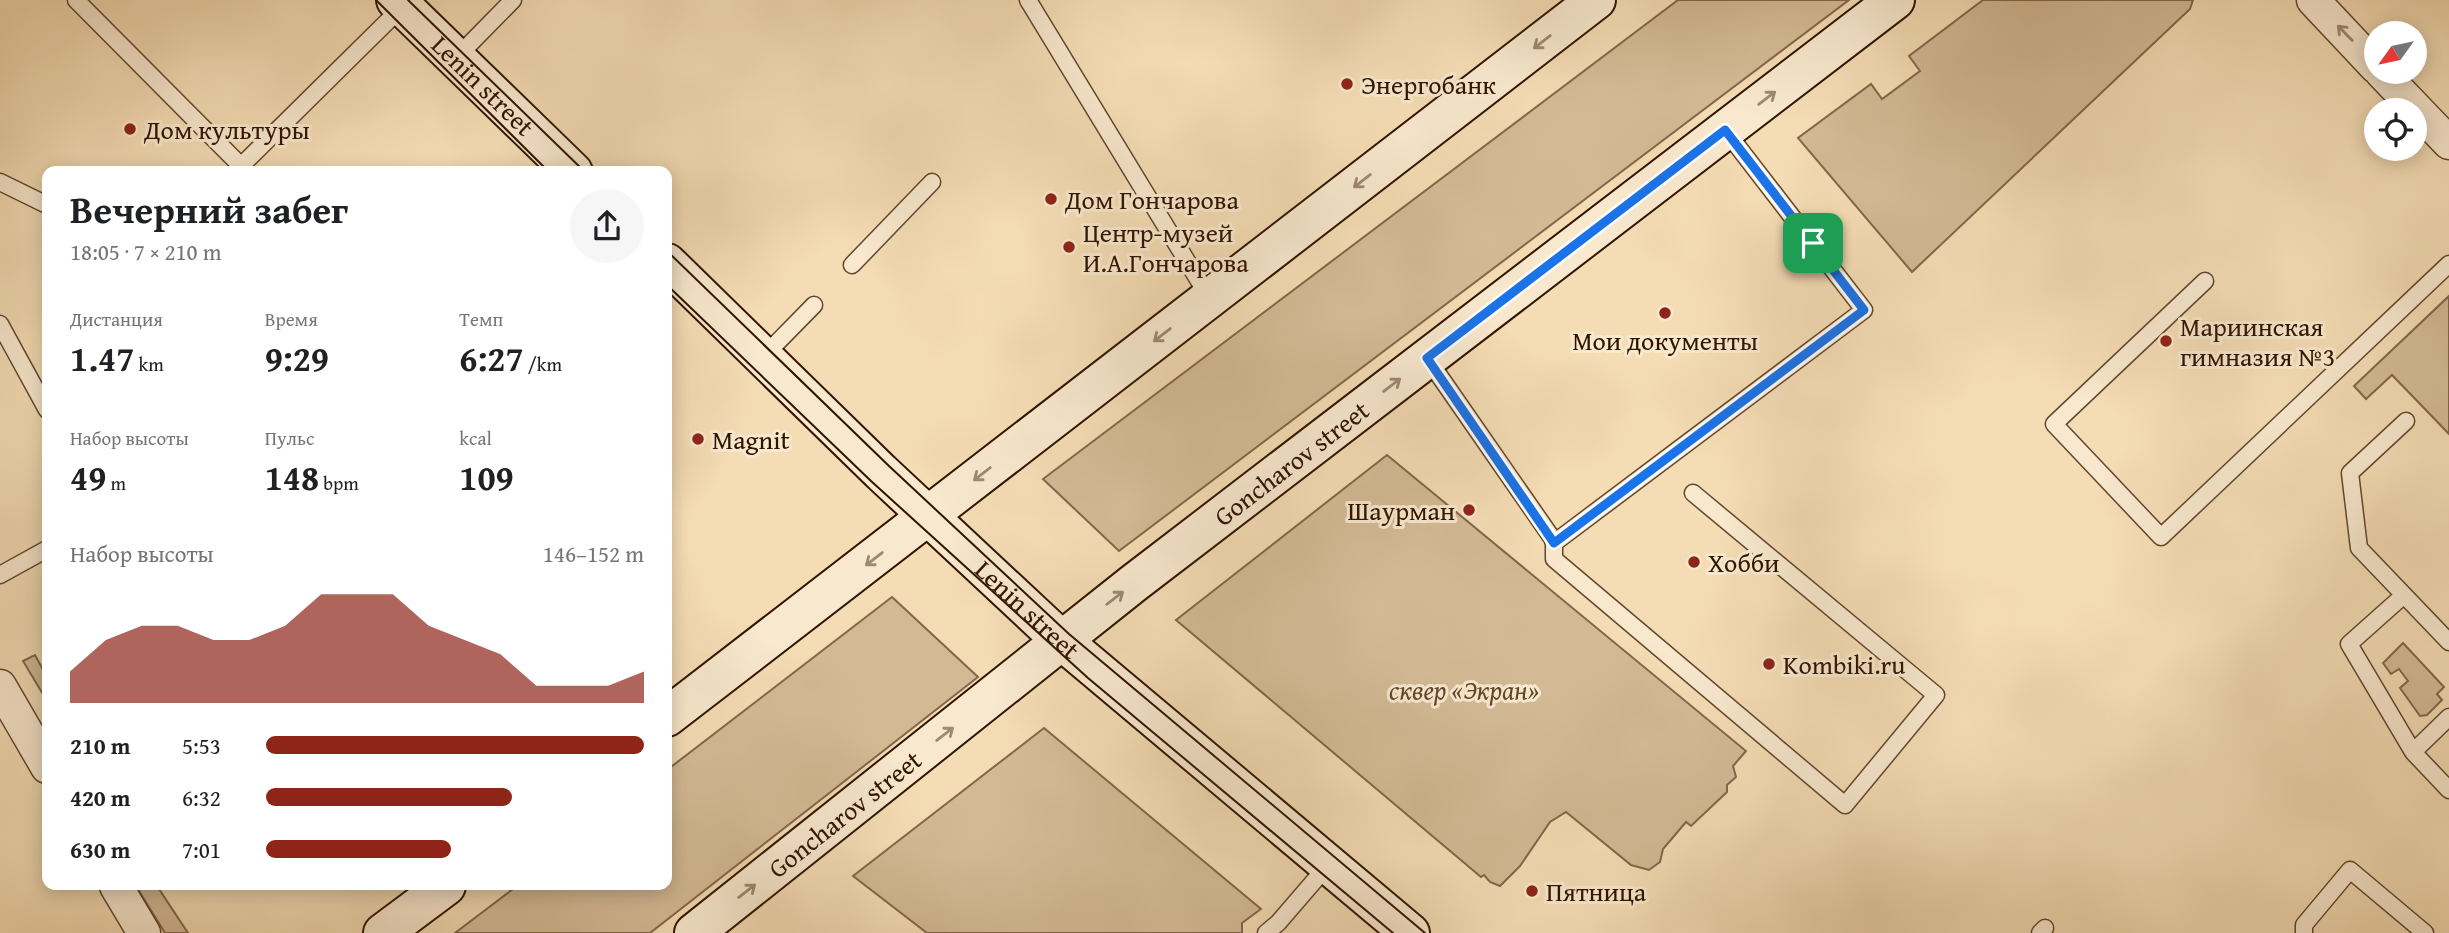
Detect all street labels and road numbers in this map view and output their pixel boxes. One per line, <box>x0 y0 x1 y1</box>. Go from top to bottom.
street label: Lenin street <box>423 26 544 145</box>
street label: Goncharov street <box>1205 391 1377 535</box>
street label: Lenin street <box>967 550 1089 668</box>
street label: Goncharov street <box>759 740 929 887</box>

